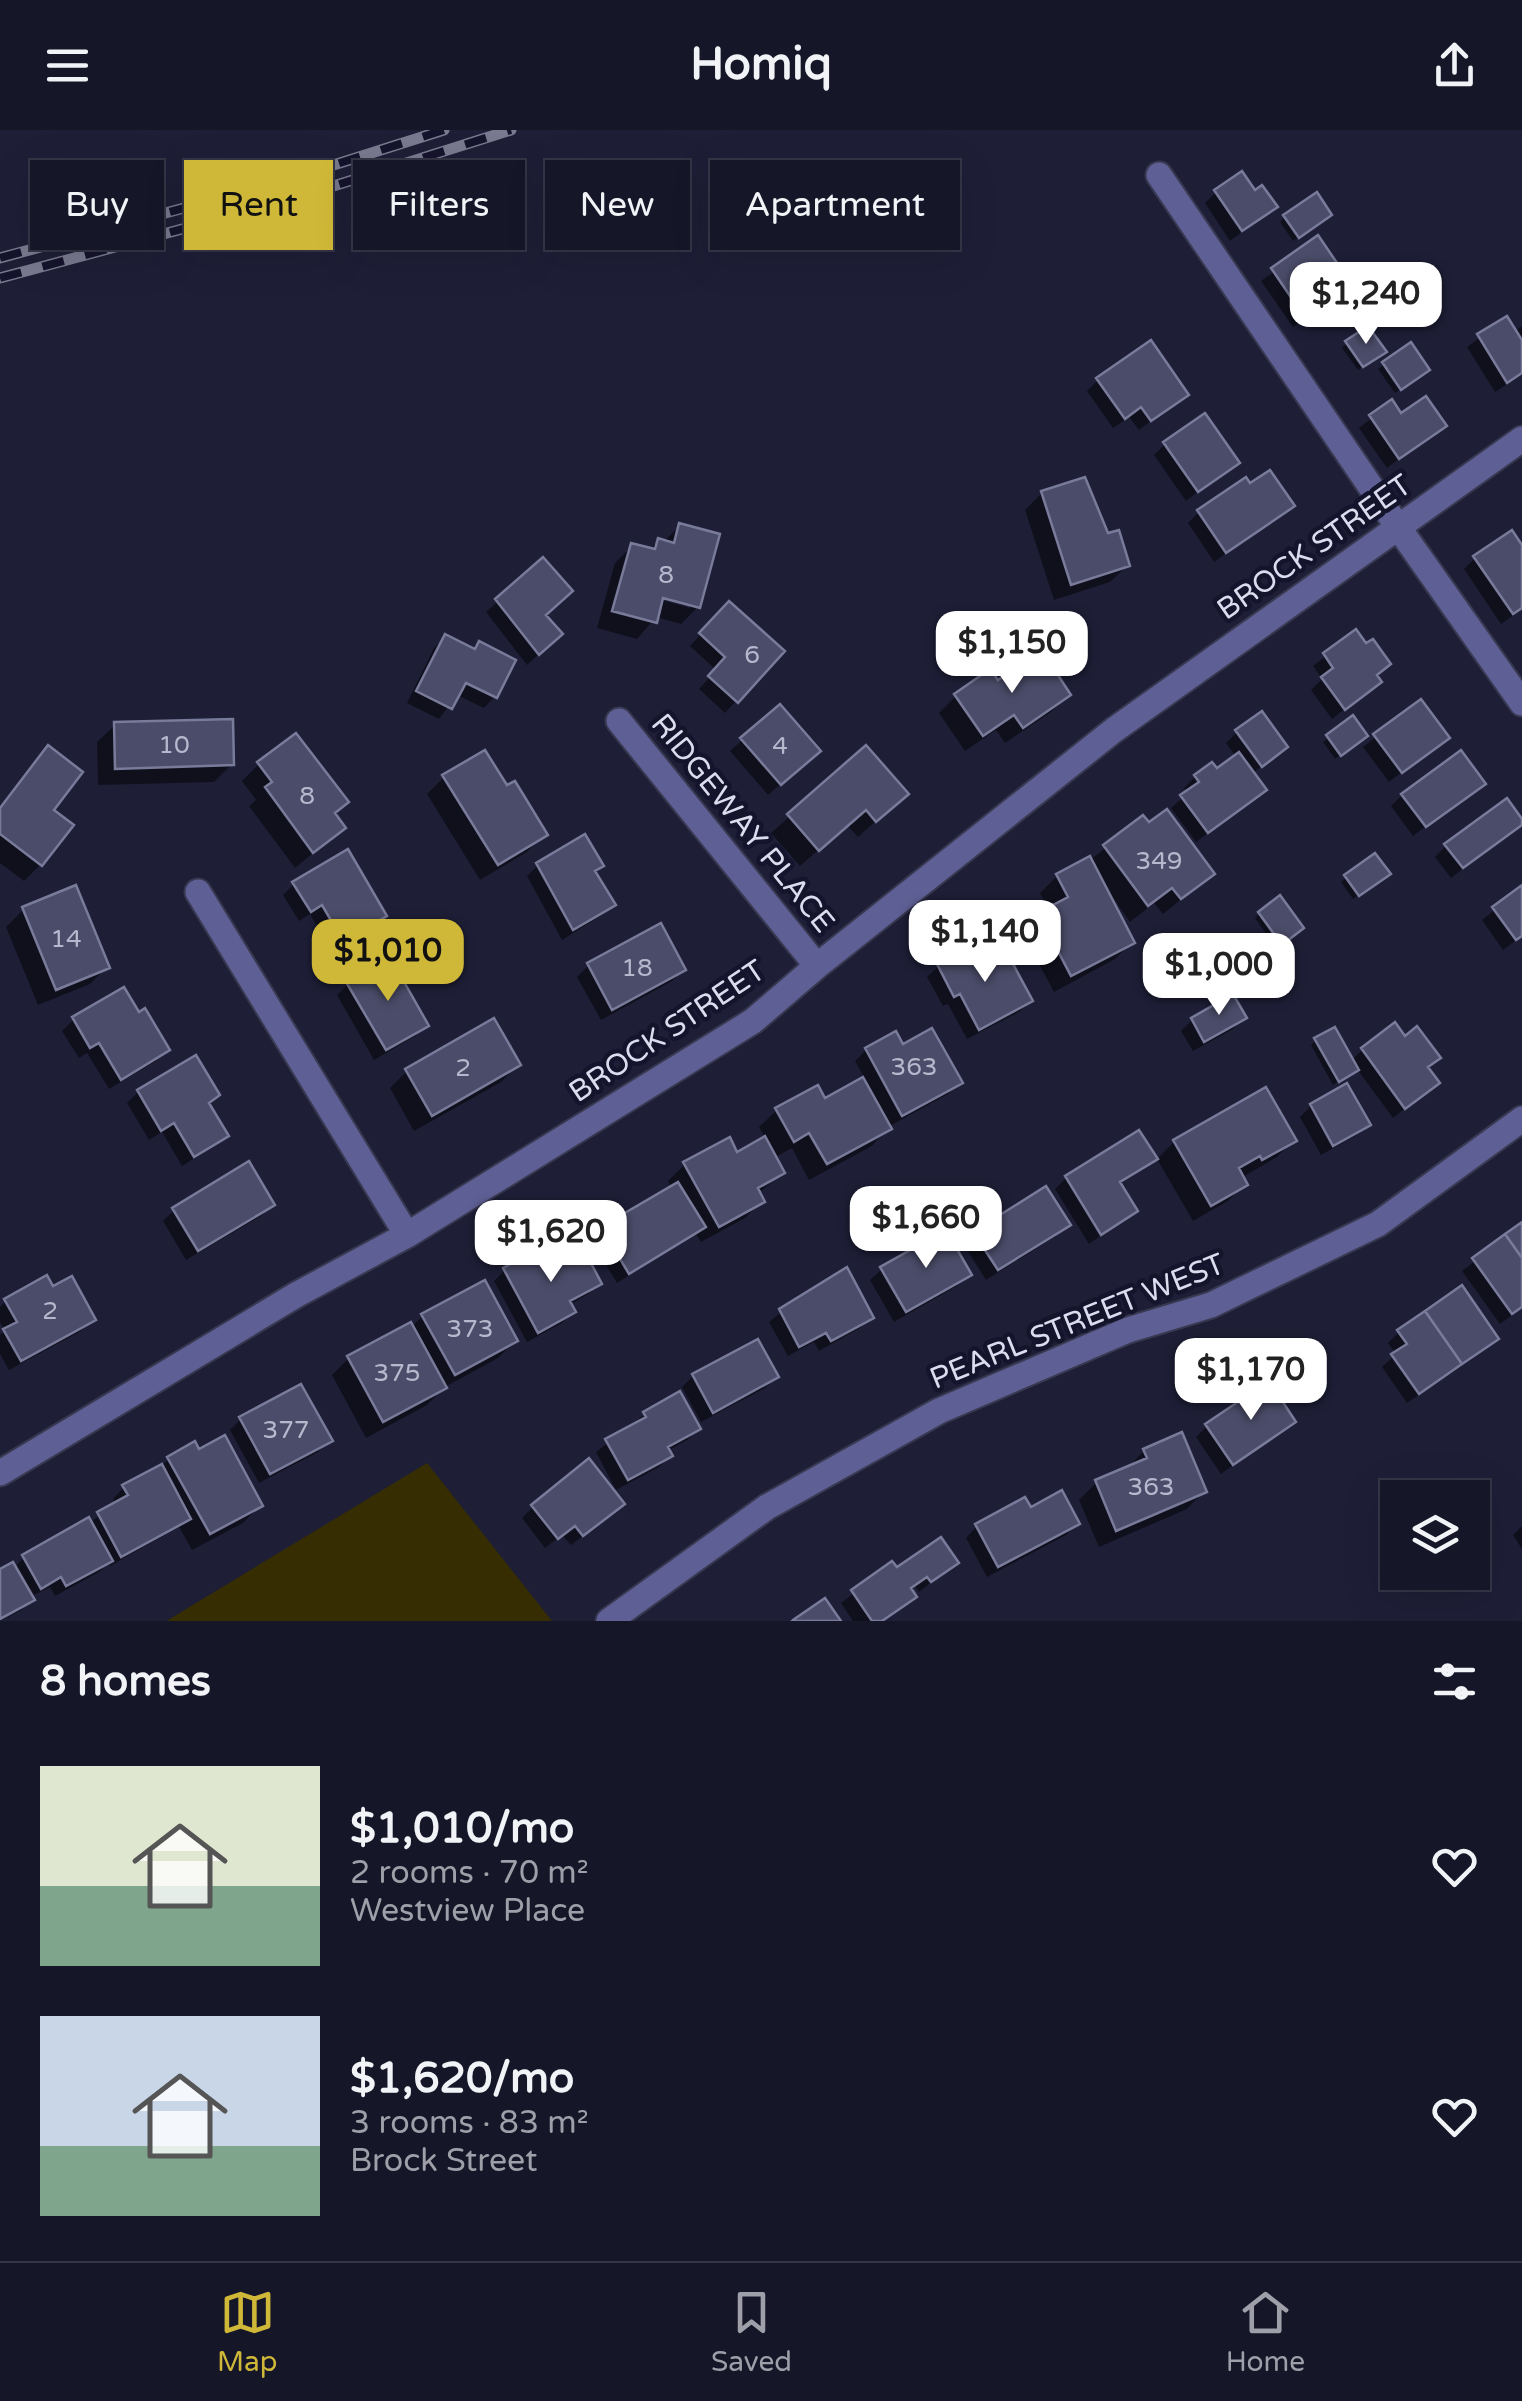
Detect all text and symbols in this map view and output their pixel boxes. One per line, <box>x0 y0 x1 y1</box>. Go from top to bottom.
icon: menu <box>40 38 95 93</box>
text: Homiq <box>690 38 832 92</box>
icon: share <box>1427 38 1482 93</box>
chip: Buy <box>30 160 164 250</box>
chip: Rent <box>184 160 333 250</box>
chip: Filters <box>353 160 525 250</box>
chip: New <box>545 160 690 250</box>
chip: Apartment <box>710 160 960 250</box>
pin: $1,240 <box>1285 262 1447 347</box>
text: $1,240 <box>1312 275 1420 313</box>
street label: BROCK STREET <box>1210 467 1419 628</box>
house number: 8 <box>658 560 674 590</box>
pin: $1,150 <box>931 611 1093 696</box>
text: $1,150 <box>958 624 1066 662</box>
house number: 6 <box>744 640 760 670</box>
street label: RIDGEWAY PLACE <box>643 706 842 940</box>
house number: 10 <box>158 730 190 760</box>
house number: 4 <box>772 731 788 761</box>
house number: 8 <box>299 781 315 811</box>
house number: 349 <box>1135 846 1183 876</box>
pin: $1,140 <box>904 900 1066 985</box>
text: $1,140 <box>931 913 1039 951</box>
pin: $1,010 <box>307 919 469 1004</box>
house number: 14 <box>50 924 82 954</box>
text: $1,010 <box>334 932 442 970</box>
pin: $1,000 <box>1138 933 1300 1018</box>
text: $1,000 <box>1165 946 1273 984</box>
street label: BROCK STREET <box>562 952 772 1111</box>
house number: 18 <box>621 953 653 983</box>
house number: 363 <box>890 1052 938 1082</box>
house number: 2 <box>455 1053 471 1083</box>
pin: $1,660 <box>845 1186 1007 1271</box>
text: $1,660 <box>872 1199 980 1237</box>
pin: $1,620 <box>470 1200 632 1285</box>
text: $1,620 <box>497 1213 605 1251</box>
street label: PEARL STREET WEST <box>924 1245 1230 1398</box>
house number: 2 <box>42 1296 58 1326</box>
house number: 373 <box>446 1314 494 1344</box>
pin: $1,170 <box>1170 1338 1332 1423</box>
text: $1,170 <box>1197 1351 1305 1389</box>
house number: 375 <box>373 1358 421 1388</box>
house number: 377 <box>262 1415 310 1445</box>
house number: 363 <box>1127 1472 1175 1502</box>
map controls <box>1380 1480 1490 1590</box>
button: layers <box>1380 1480 1490 1590</box>
icon: filters <box>1427 1654 1482 1709</box>
text: 8 homes <box>40 1656 211 1707</box>
text: $1,010/mo <box>350 1803 574 1854</box>
icon: home <box>120 1806 240 1926</box>
icon: heart <box>1427 1839 1482 1894</box>
text: 2 rooms · 70 m² <box>350 1854 589 1892</box>
text: Westview Place <box>350 1892 585 1930</box>
text: $1,620/mo <box>350 2053 574 2104</box>
icon: home <box>120 2056 240 2176</box>
icon: heart <box>1427 2089 1482 2144</box>
text: 3 rooms · 83 m² <box>350 2104 589 2142</box>
text: Brock Street <box>350 2142 537 2180</box>
tab: Map <box>217 2285 277 2379</box>
tab: Saved <box>711 2285 792 2379</box>
tab: Home <box>1226 2285 1305 2379</box>

